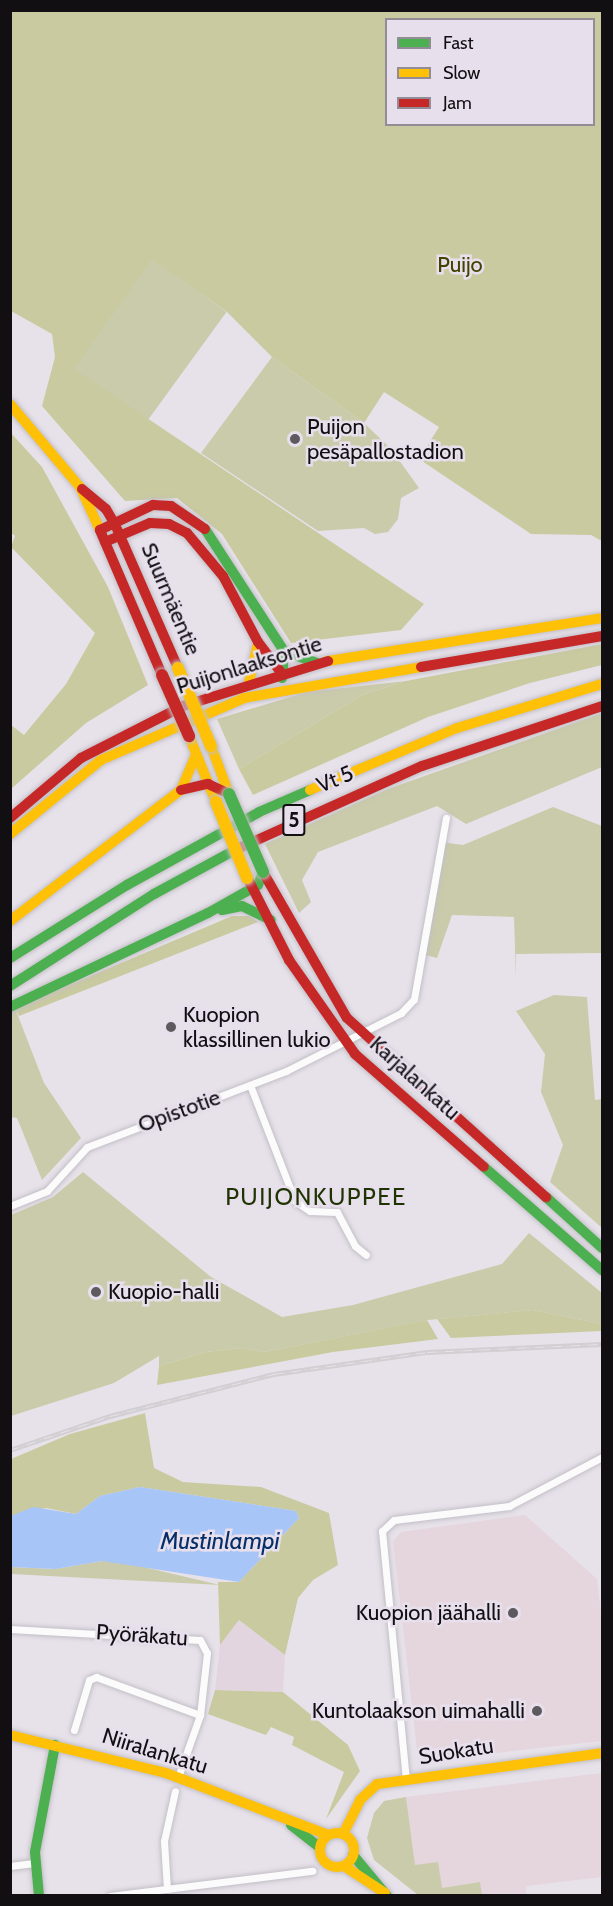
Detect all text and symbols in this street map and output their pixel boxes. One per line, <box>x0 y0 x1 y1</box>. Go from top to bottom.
legend <box>385 18 595 126</box>
text: Fast <box>443 32 474 54</box>
text: Slow <box>443 62 480 84</box>
text: Jam <box>443 92 472 114</box>
park label: Puijo <box>437 252 483 278</box>
place label: Puijon pesäpallostadion <box>307 413 464 464</box>
marker: Puijon pesäpallostadion <box>288 432 302 446</box>
street label: Suurmäentie <box>136 539 206 659</box>
street label: Puijonlaaksontie <box>173 630 325 700</box>
street label: Vt 5 <box>313 760 357 798</box>
road number: 5 <box>282 802 306 838</box>
place label: Kuopion klassillinen lukio <box>183 1001 331 1052</box>
marker: Kuopion klassillinen lukio <box>164 1020 178 1034</box>
street label: Karjalankatu <box>364 1031 466 1125</box>
street label: Opistotie <box>134 1084 224 1138</box>
district label: PUIJONKUPPEE <box>225 1183 407 1211</box>
place label: Kuopio-halli <box>108 1279 219 1305</box>
marker: Kuopio-halli <box>89 1285 103 1299</box>
water label: Mustinlampi <box>160 1527 280 1555</box>
place label: Kuopion jäähalli <box>356 1600 501 1626</box>
marker: Kuopion jäähalli <box>506 1606 520 1620</box>
street label: Pyöräkatu <box>95 1619 189 1651</box>
place label: Kuntolaakson uimahalli <box>312 1698 525 1724</box>
marker: Kuntolaakson uimahalli <box>530 1704 544 1718</box>
street label: Niiralankatu <box>99 1722 211 1780</box>
street label: Suokatu <box>417 1732 495 1770</box>

